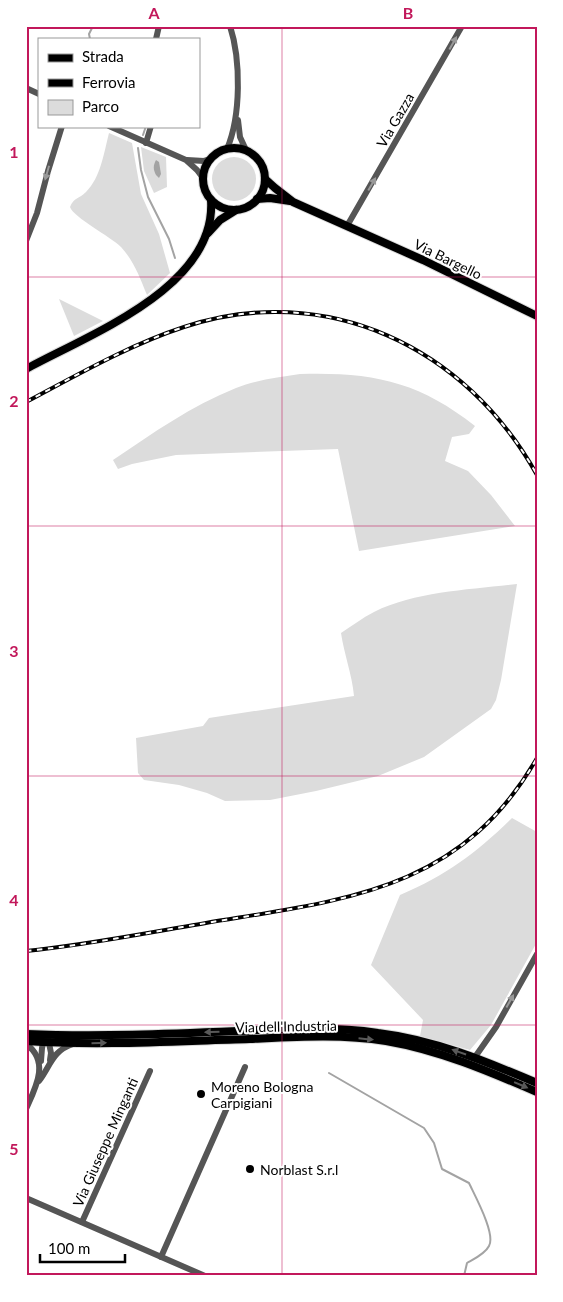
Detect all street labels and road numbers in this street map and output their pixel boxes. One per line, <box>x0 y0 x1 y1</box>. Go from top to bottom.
street label: Via Gazza <box>373 90 417 150</box>
street label: Via Bargello <box>411 235 485 283</box>
street label: Via dell'Industria <box>235 1017 337 1035</box>
street label: Via Giuseppe Minganti <box>69 1075 141 1209</box>

